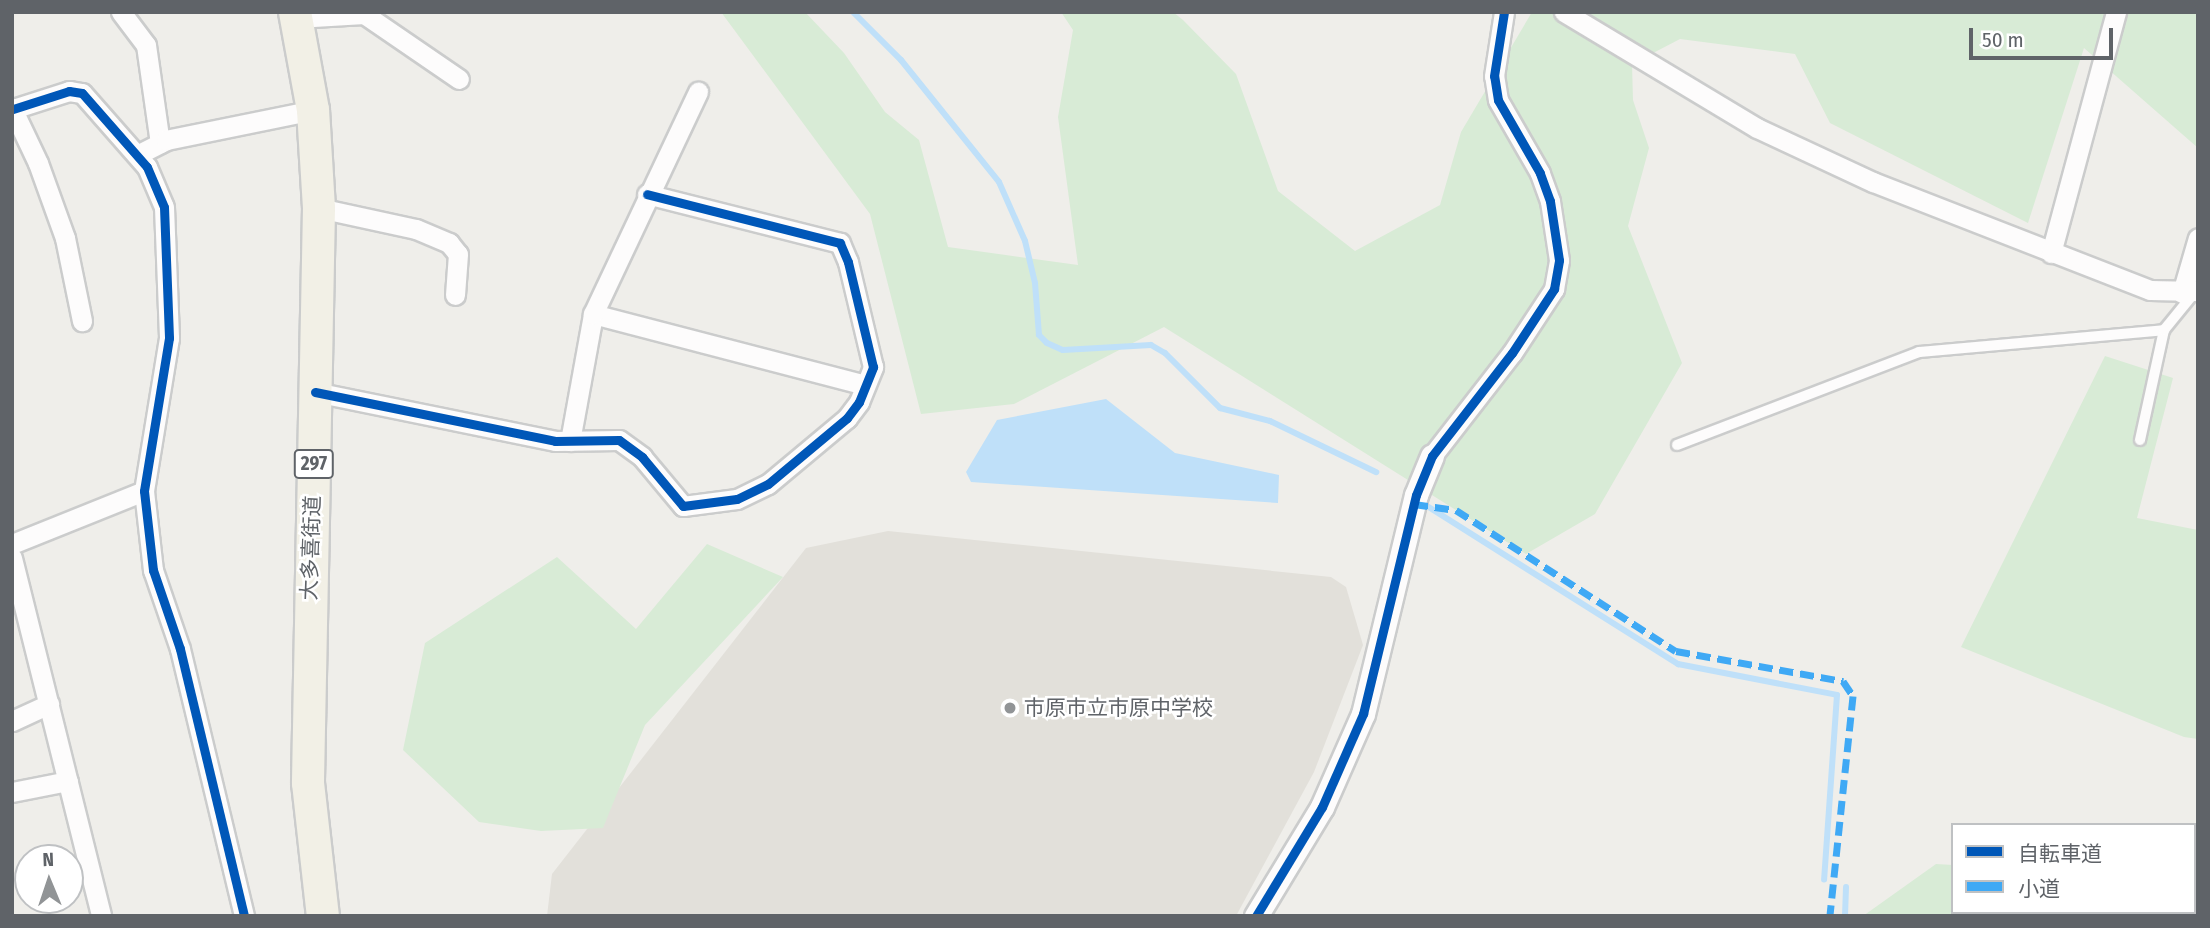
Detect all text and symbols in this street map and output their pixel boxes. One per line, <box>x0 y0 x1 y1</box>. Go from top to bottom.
scale bar <box>1972 14 2116 58</box>
text: 50 m <box>1982 27 2024 53</box>
road number: 297 <box>293 449 335 480</box>
street label: 大多喜街道 <box>297 495 325 601</box>
place label: 市原市立市原中学校 <box>1024 695 1213 721</box>
marker: 市原市立市原中学校 <box>1002 700 1018 716</box>
legend <box>1951 823 2196 914</box>
text: 自転車道 <box>2018 841 2102 867</box>
north arrow <box>14 844 84 914</box>
text: N <box>42 848 54 871</box>
text: 小道 <box>2018 876 2060 902</box>

